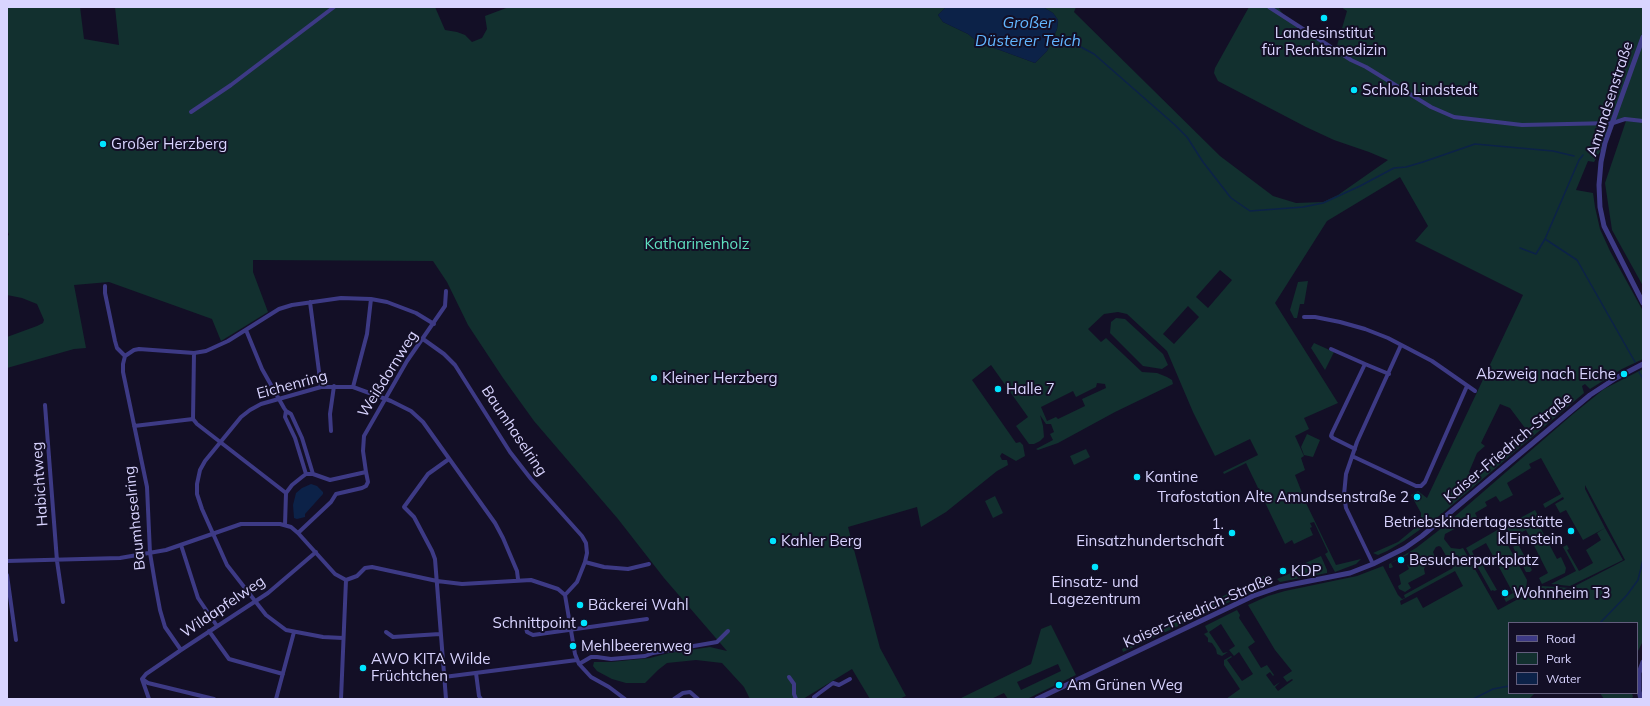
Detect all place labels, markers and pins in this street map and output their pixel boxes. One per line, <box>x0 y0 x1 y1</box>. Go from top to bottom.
marker: Landesinstitut für Rechtsmedizin <box>1319 13 1329 23</box>
place label: Landesinstitut für Rechtsmedizin <box>1262 24 1386 59</box>
place label: Schloß Lindstedt <box>1362 81 1478 99</box>
marker: Schloß Lindstedt <box>1349 85 1359 95</box>
place label: Großer Herzberg <box>111 135 227 153</box>
marker: Großer Herzberg <box>98 139 108 149</box>
place label: Abzweig nach Eiche <box>1476 365 1616 383</box>
place label: Kleiner Herzberg <box>662 369 778 387</box>
marker: Abzweig nach Eiche <box>1619 369 1629 379</box>
marker: Kleiner Herzberg <box>649 373 659 383</box>
place label: Halle 7 <box>1006 380 1055 398</box>
marker: Halle 7 <box>993 384 1003 394</box>
place label: Kantine <box>1145 468 1198 486</box>
marker: Kantine <box>1132 472 1142 482</box>
place label: Trafostation Alte Amundsenstraße 2 <box>1157 488 1409 506</box>
marker: Trafostation Alte Amundsenstraße 2 <box>1412 492 1422 502</box>
place label: Betriebskindertagesstätte klEinstein <box>1384 513 1563 548</box>
place label: 1. Einsatzhundertschaft <box>1076 515 1224 550</box>
marker: Betriebskindertagesstätte klEinstein <box>1566 526 1576 536</box>
marker: 1. Einsatzhundertschaft <box>1227 528 1237 538</box>
place label: Kahler Berg <box>781 532 862 550</box>
marker: Kahler Berg <box>768 536 778 546</box>
place label: Besucherparkplatz <box>1409 551 1539 569</box>
marker: Besucherparkplatz <box>1396 555 1406 565</box>
marker: Einsatz- und Lagezentrum <box>1090 562 1100 572</box>
place label: KDP <box>1291 562 1321 580</box>
marker: KDP <box>1278 566 1288 576</box>
place label: Einsatz- und Lagezentrum <box>1049 573 1141 608</box>
place label: Wohnheim T3 <box>1513 584 1611 602</box>
marker: Wohnheim T3 <box>1500 588 1510 598</box>
place label: Bäckerei Wahl <box>588 596 688 614</box>
marker: Bäckerei Wahl <box>575 600 585 610</box>
place label: Schnittpoint <box>493 614 576 632</box>
marker: Schnittpoint <box>579 618 589 628</box>
place label: Mehlbeerenweg <box>581 637 692 655</box>
marker: Mehlbeerenweg <box>568 641 578 651</box>
place label: AWO KITA Wilde Früchtchen <box>371 650 490 685</box>
marker: AWO KITA Wilde Früchtchen <box>358 663 368 673</box>
place label: Am Grünen Weg <box>1067 676 1183 694</box>
marker: Am Grünen Weg <box>1054 680 1064 690</box>

